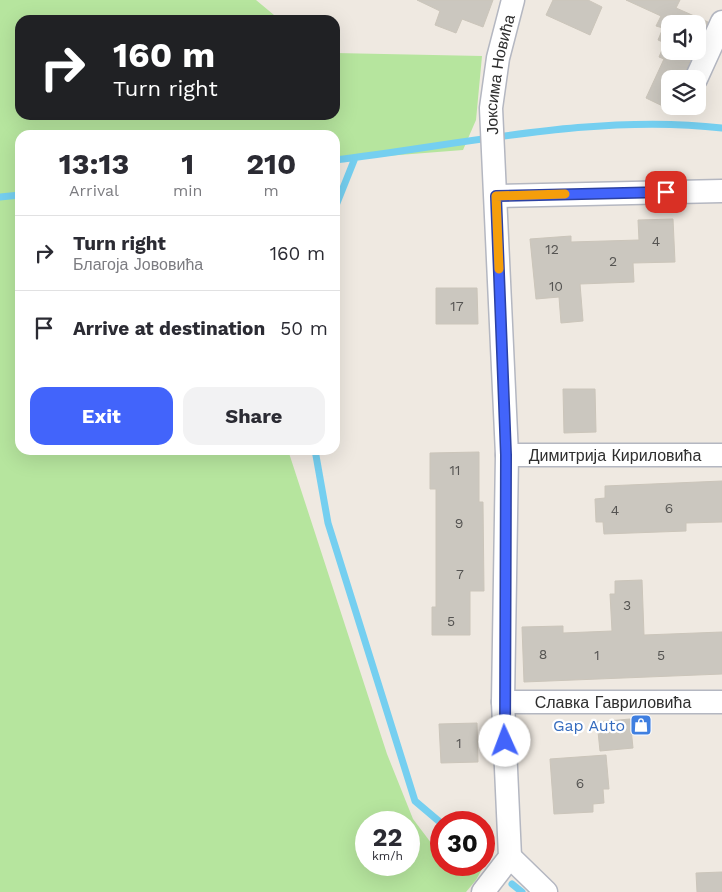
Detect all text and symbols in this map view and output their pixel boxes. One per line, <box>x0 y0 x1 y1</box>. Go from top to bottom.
street label: Јоксима Новића <box>482 12 519 135</box>
map controls <box>661 15 706 115</box>
button: sound <box>661 15 706 60</box>
text: 160 m <box>113 34 215 76</box>
icon: right <box>30 35 95 100</box>
button: layers <box>661 70 706 115</box>
text: Turn right <box>113 76 218 101</box>
text: 13:13 <box>59 146 129 181</box>
text: 1 <box>181 146 194 181</box>
text: 210 <box>246 146 296 181</box>
pin <box>645 171 687 213</box>
icon: arrive <box>652 178 680 206</box>
text: Arrival <box>69 181 119 200</box>
text: min <box>173 181 202 200</box>
text: m <box>264 181 279 200</box>
text: Turn right <box>73 232 166 255</box>
house number: 4 <box>652 233 660 249</box>
icon: right <box>30 239 58 267</box>
house number: 12 <box>545 241 559 257</box>
text: 160 m <box>270 242 325 265</box>
house number: 2 <box>609 253 617 269</box>
text: Благоја Јововића <box>73 255 203 274</box>
house number: 10 <box>549 278 563 294</box>
house number: 17 <box>450 298 464 314</box>
icon: arrive <box>30 314 58 342</box>
text: Arrive at destination <box>73 317 265 340</box>
text: 50 m <box>280 317 328 340</box>
button: Exit <box>30 387 173 445</box>
button: Share <box>183 387 325 445</box>
street label: Димитрија Кириловића <box>529 446 701 465</box>
house number: 11 <box>450 462 460 478</box>
house number: 6 <box>665 500 673 516</box>
house number: 4 <box>611 502 619 518</box>
house number: 9 <box>455 515 463 531</box>
house number: 7 <box>456 566 464 582</box>
house number: 3 <box>623 597 631 613</box>
house number: 5 <box>447 613 455 629</box>
house number: 8 <box>539 646 547 662</box>
house number: 1 <box>594 647 600 663</box>
house number: 5 <box>657 647 665 663</box>
street label: Славка Гавриловића <box>535 693 691 712</box>
shop icon: Gap Auto <box>629 713 653 737</box>
position arrow <box>478 714 530 766</box>
place label: Gap Auto <box>553 716 625 735</box>
house number: 1 <box>456 735 462 751</box>
house number: 6 <box>576 775 584 791</box>
speed limit sign: 30 <box>430 811 495 876</box>
text: 22 <box>373 823 402 852</box>
text: km/h <box>372 849 403 863</box>

